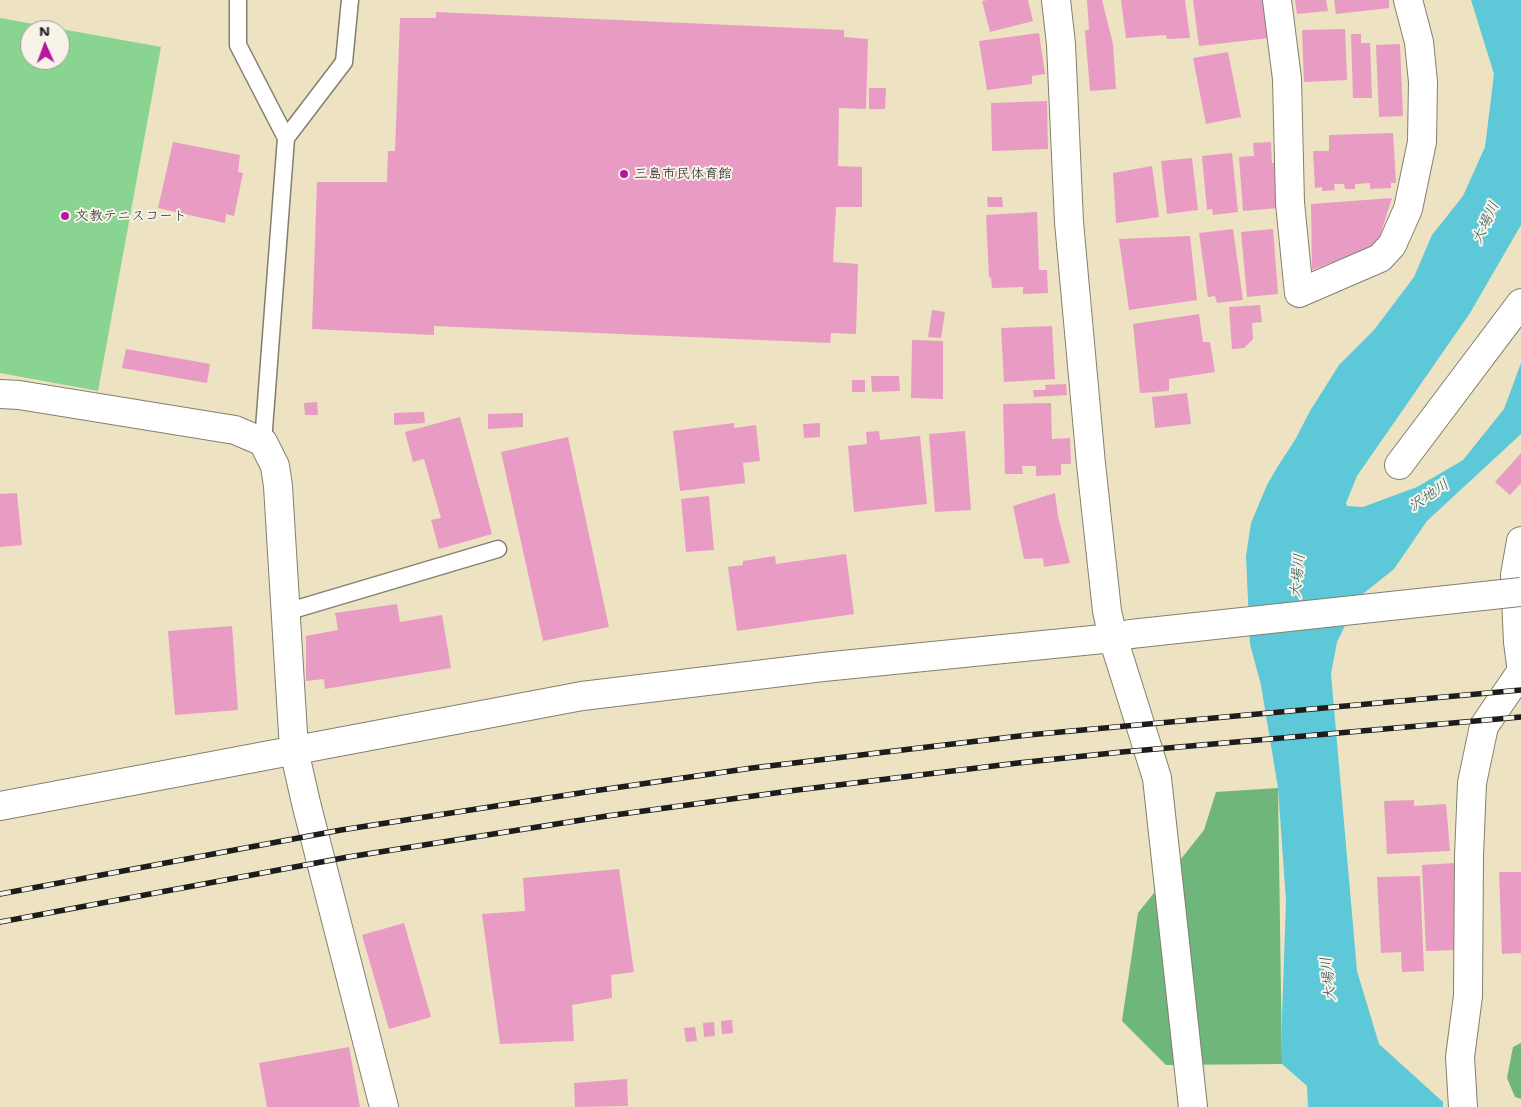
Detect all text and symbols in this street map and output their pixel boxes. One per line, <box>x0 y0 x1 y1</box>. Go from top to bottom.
north arrow <box>20 20 70 70</box>
text: N <box>39 22 50 40</box>
place label: 三島市民体育館 <box>634 166 732 182</box>
marker: 三島市民体育館 <box>618 168 630 180</box>
water label: 大場川 <box>1468 199 1504 247</box>
place label: 文教テニスコート <box>75 208 187 224</box>
marker: 文教テニスコート <box>59 210 71 222</box>
water label: 沢地川 <box>1405 476 1453 516</box>
water label: 大場川 <box>1287 553 1309 599</box>
water label: 大場川 <box>1318 956 1340 1002</box>

